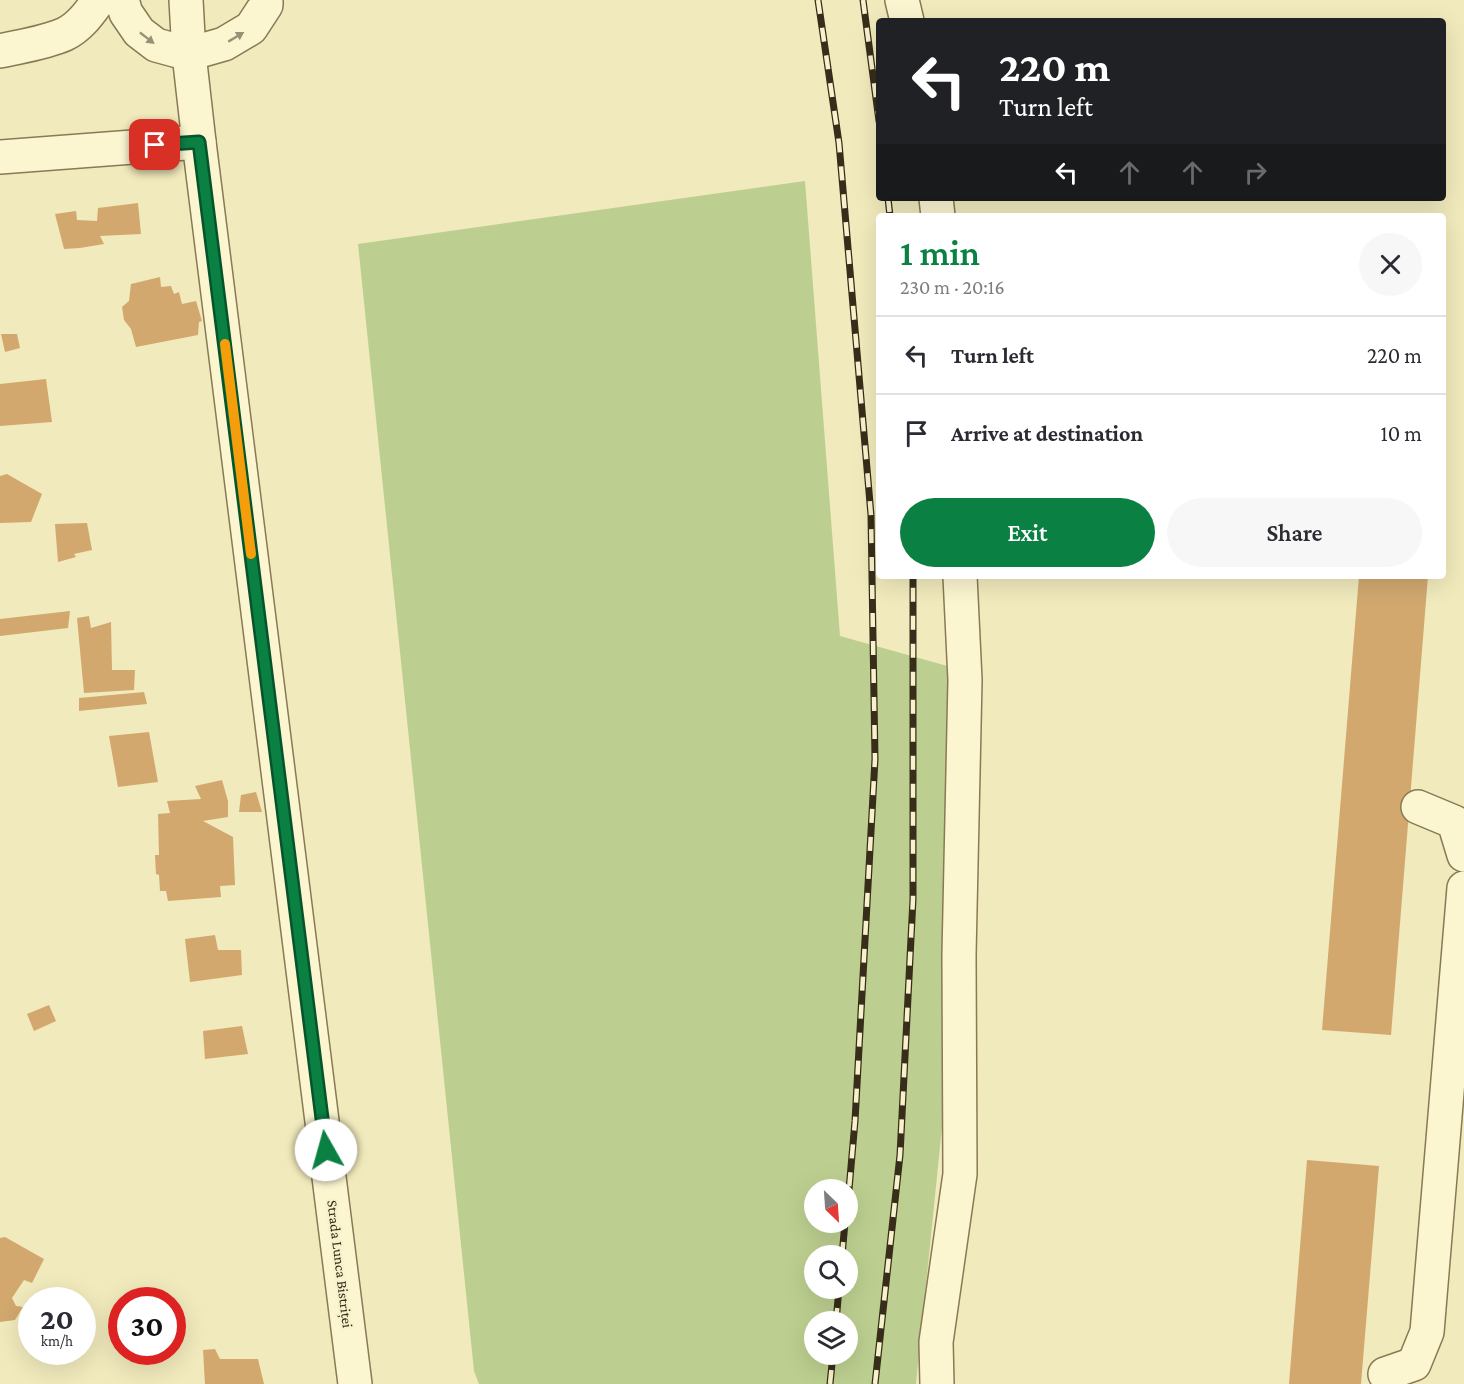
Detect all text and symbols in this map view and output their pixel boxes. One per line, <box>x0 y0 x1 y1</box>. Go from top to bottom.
one-way arrow <box>139 31 154 43</box>
one-way arrow <box>228 31 244 42</box>
icon: left <box>900 42 978 120</box>
text: 220 m <box>999 43 1110 90</box>
text: Turn left <box>999 92 1093 122</box>
pin <box>129 119 180 170</box>
icon: arrive <box>138 128 171 161</box>
icon: left <box>1050 156 1083 189</box>
icon: ahead <box>1113 156 1146 189</box>
icon: ahead <box>1176 156 1209 189</box>
icon: right <box>1239 156 1272 189</box>
text: 1 min <box>900 233 980 273</box>
button: close <box>1359 233 1422 296</box>
text: 230 m · 20:16 <box>900 276 1005 298</box>
icon: left <box>900 339 933 372</box>
text: Turn left <box>951 343 1034 368</box>
text: 220 m <box>1367 343 1422 368</box>
icon: arrive <box>900 417 933 450</box>
text: Arrive at destination <box>951 421 1143 446</box>
text: 10 m <box>1380 421 1422 446</box>
button: Exit <box>900 498 1155 567</box>
button: Share <box>1167 498 1422 567</box>
position arrow <box>294 1118 358 1182</box>
north arrow <box>804 1179 858 1233</box>
map controls <box>804 1179 858 1365</box>
street label: Strada Lunca Bistriței <box>322 1199 356 1329</box>
button: search <box>804 1245 858 1299</box>
speed limit sign: 30 <box>108 1287 186 1365</box>
text: 20 <box>40 1302 74 1335</box>
button: layers <box>804 1311 858 1365</box>
text: km/h <box>41 1333 73 1349</box>

